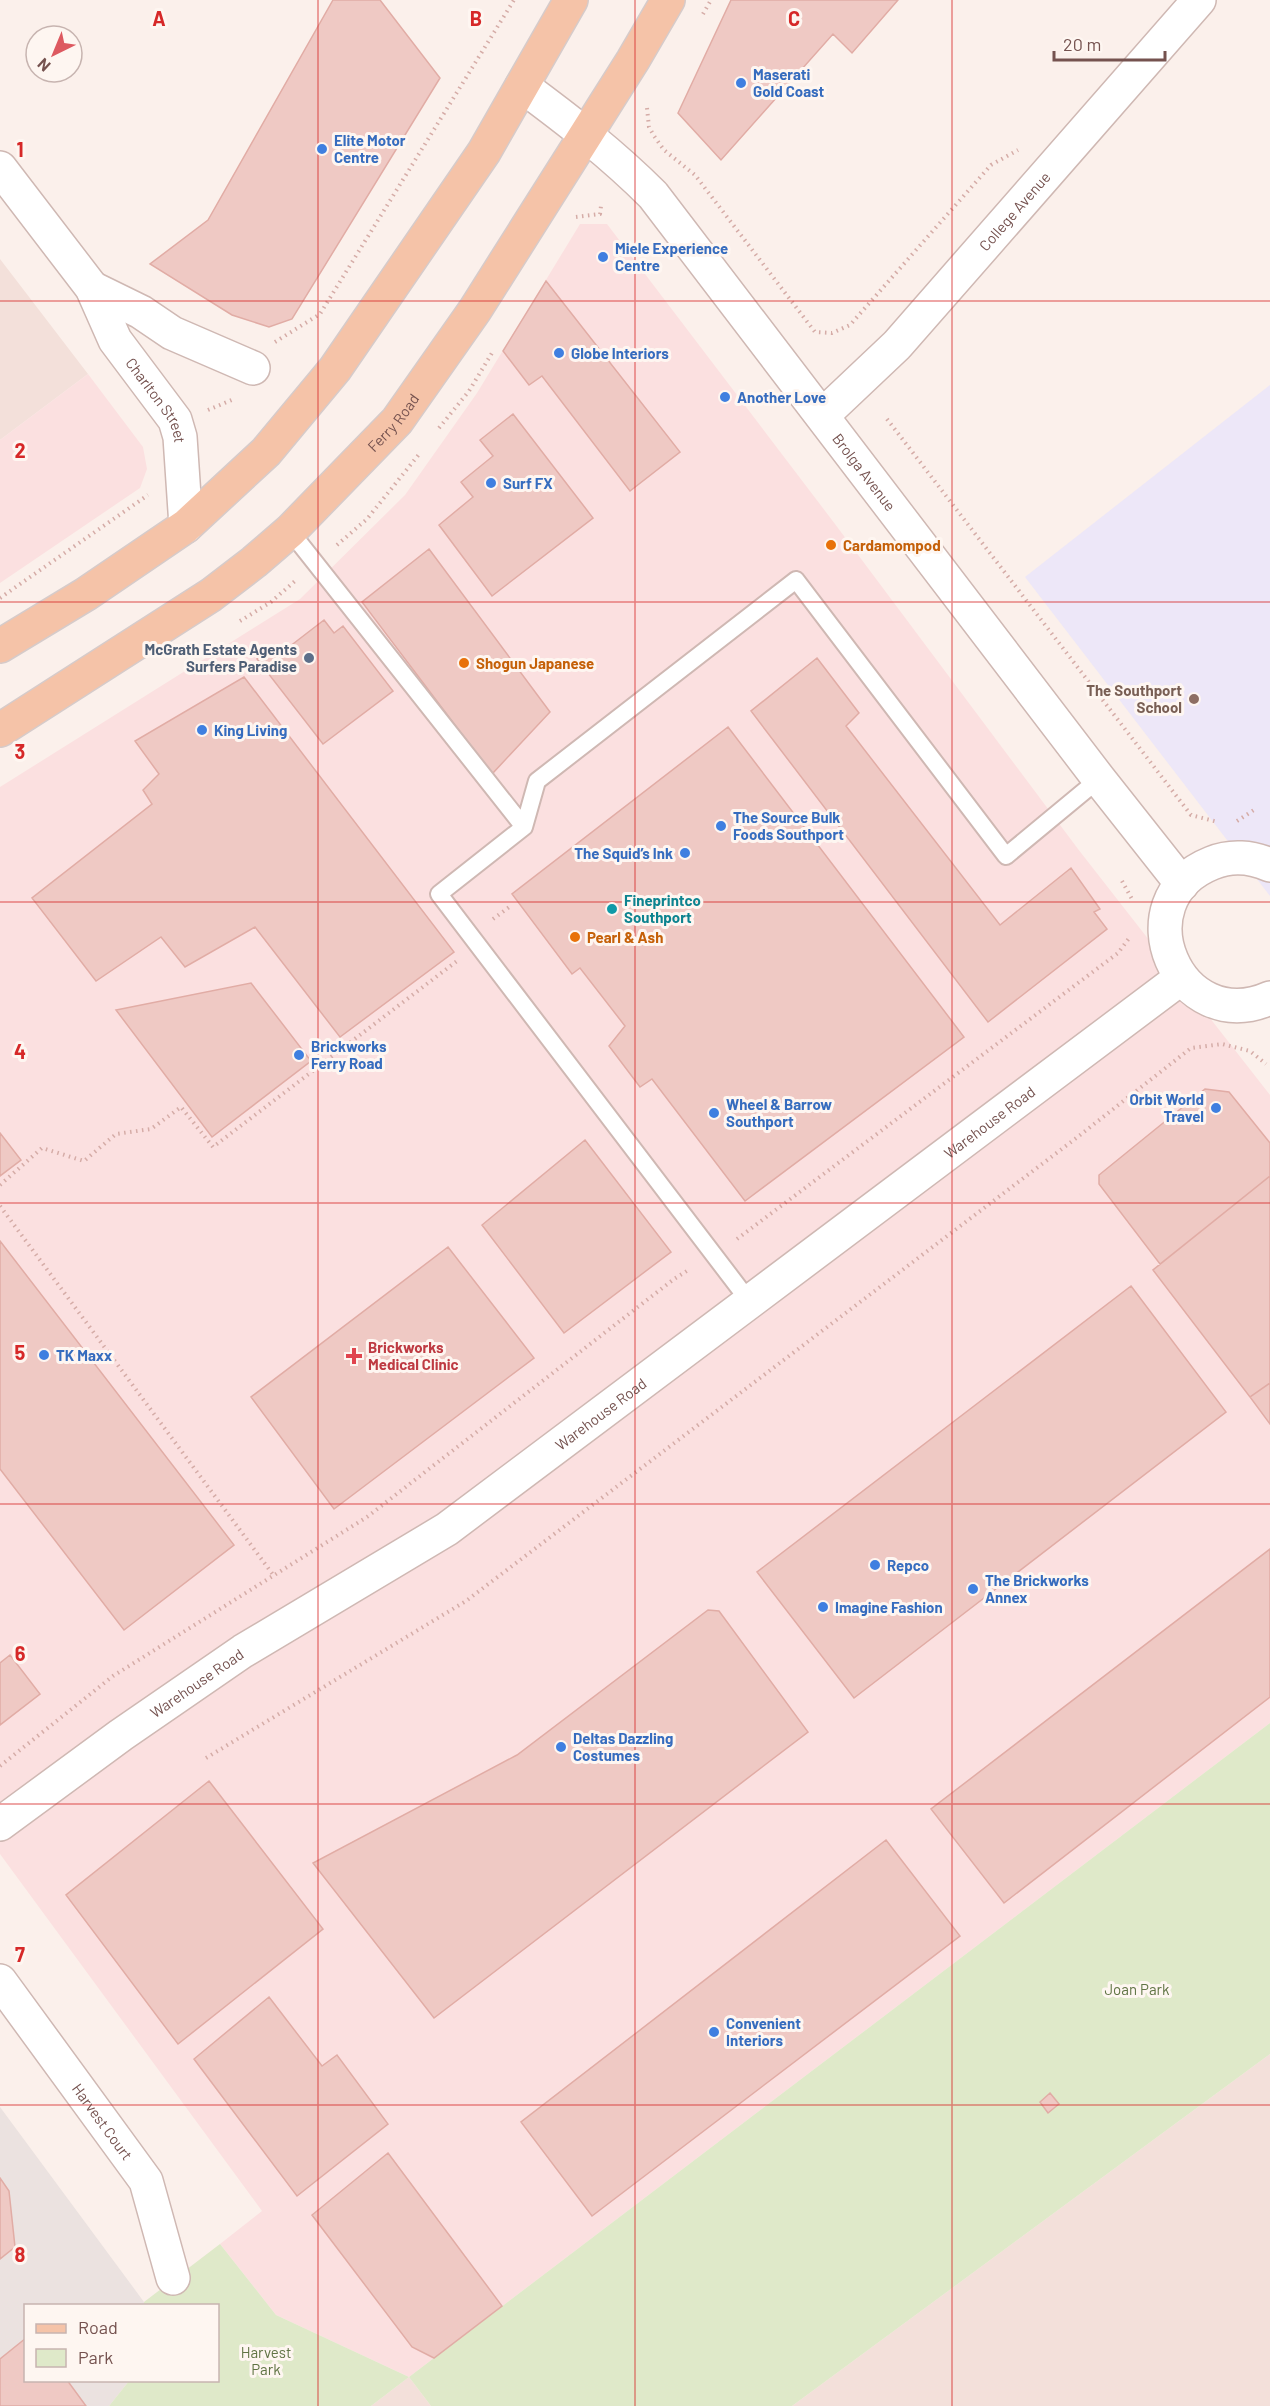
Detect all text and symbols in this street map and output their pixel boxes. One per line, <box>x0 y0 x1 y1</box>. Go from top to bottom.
text: A <box>152 6 166 30</box>
text: B <box>470 6 482 30</box>
text: C <box>788 6 800 30</box>
north arrow <box>24 24 84 84</box>
scale bar <box>1054 24 1165 62</box>
text: 20 m <box>1063 33 1101 55</box>
text: N <box>33 55 54 76</box>
place label: Maserati Gold Coast <box>753 65 825 100</box>
marker: Maserati Gold Coast <box>734 76 748 90</box>
place label: Elite Motor Centre <box>334 131 406 166</box>
text: 1 <box>16 137 24 161</box>
marker: Elite Motor Centre <box>315 142 329 156</box>
street label: College Avenue <box>975 168 1054 254</box>
place label: Miele Experience Centre <box>615 239 728 274</box>
marker: Miele Experience Centre <box>596 250 610 264</box>
place label: Globe Interiors <box>571 344 669 362</box>
marker: Globe Interiors <box>552 346 566 360</box>
street label: Charlton Street <box>122 354 189 443</box>
place label: Another Love <box>737 388 826 406</box>
street label: Ferry Road <box>363 390 423 455</box>
marker: Another Love <box>718 390 732 404</box>
street label: Brolga Avenue <box>829 430 900 514</box>
text: 2 <box>14 438 26 462</box>
place label: Surf FX <box>503 474 553 492</box>
marker: Surf FX <box>484 476 498 490</box>
place label: Cardamompod <box>843 536 941 554</box>
marker: Cardamompod <box>824 538 838 552</box>
place label: McGrath Estate Agents Surfers Paradise <box>144 640 297 675</box>
marker: McGrath Estate Agents Surfers Paradise <box>302 651 316 665</box>
place label: Shogun Japanese <box>476 654 594 672</box>
marker: Shogun Japanese <box>457 656 471 670</box>
place label: The Southport School <box>1086 681 1182 716</box>
marker: The Southport School <box>1187 692 1201 706</box>
place label: King Living <box>214 721 287 739</box>
marker: King Living <box>195 723 209 737</box>
text: 3 <box>15 739 25 763</box>
place label: The Source Bulk Foods Southport <box>733 808 844 843</box>
marker: The Source Bulk Foods Southport <box>714 819 728 833</box>
place label: The Squid’s Ink <box>574 844 673 862</box>
marker: The Squid’s Ink <box>678 846 692 860</box>
place label: Fineprintco Southport <box>624 891 701 926</box>
marker: Fineprintco Southport <box>605 902 619 916</box>
place label: Pearl & Ash <box>587 928 663 946</box>
marker: Pearl & Ash <box>568 930 582 944</box>
place label: Brickworks Ferry Road <box>311 1037 387 1072</box>
text: 4 <box>14 1039 26 1063</box>
marker: Brickworks Ferry Road <box>292 1048 306 1062</box>
street label: Warehouse Road <box>940 1082 1038 1162</box>
place label: Orbit World Travel <box>1129 1090 1204 1125</box>
place label: Wheel & Barrow Southport <box>726 1095 832 1130</box>
marker: Orbit World Travel <box>1209 1101 1223 1115</box>
marker: Wheel & Barrow Southport <box>707 1106 721 1120</box>
place label: Brickworks Medical Clinic <box>368 1338 459 1373</box>
text: 5 <box>15 1340 26 1364</box>
place label: TK Maxx <box>56 1346 112 1364</box>
marker: Brickworks Medical Clinic <box>345 1347 363 1365</box>
marker: TK Maxx <box>37 1348 51 1362</box>
street label: Warehouse Road <box>551 1374 650 1454</box>
place label: Repco <box>887 1556 929 1574</box>
marker: Repco <box>868 1558 882 1572</box>
place label: The Brickworks Annex <box>985 1571 1089 1606</box>
marker: The Brickworks Annex <box>966 1582 980 1596</box>
place label: Imagine Fashion <box>835 1598 943 1616</box>
marker: Imagine Fashion <box>816 1600 830 1614</box>
text: 6 <box>15 1641 26 1665</box>
street label: Warehouse Road <box>147 1645 247 1721</box>
place label: Deltas Dazzling Costumes <box>573 1729 673 1764</box>
marker: Deltas Dazzling Costumes <box>554 1740 568 1754</box>
text: 7 <box>15 1942 25 1966</box>
park label: Joan Park <box>1104 1980 1170 1998</box>
place label: Convenient Interiors <box>726 2014 801 2049</box>
marker: Convenient Interiors <box>707 2025 721 2039</box>
street label: Harvest Court <box>69 2080 136 2163</box>
text: 8 <box>15 2242 26 2266</box>
legend <box>24 2304 219 2382</box>
text: Road <box>78 2316 118 2338</box>
park label: Harvest Park <box>241 2343 291 2378</box>
text: Park <box>78 2346 113 2368</box>

